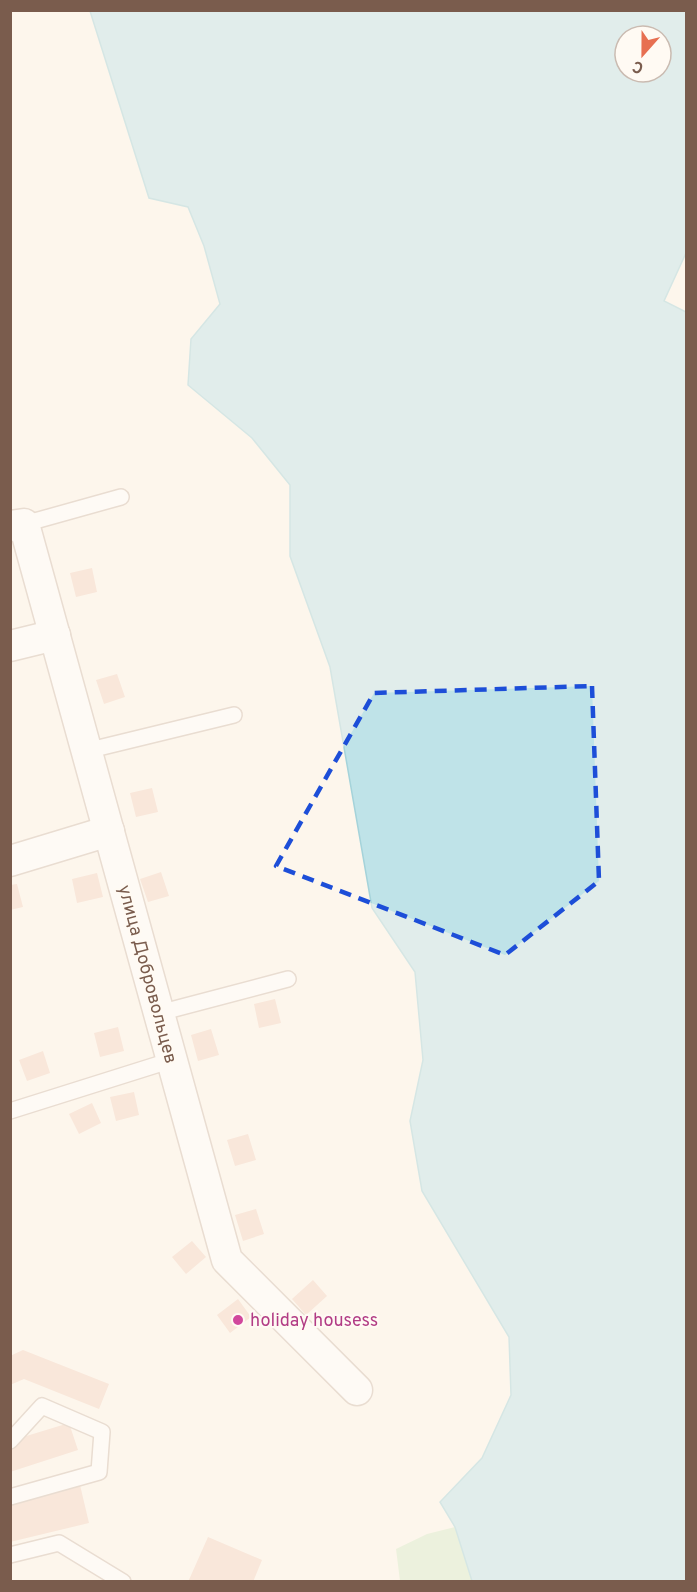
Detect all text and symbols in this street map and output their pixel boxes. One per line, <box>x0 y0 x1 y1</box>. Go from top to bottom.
north arrow <box>613 24 673 84</box>
text: С <box>630 55 647 77</box>
street label: улица Добровольцев <box>112 883 181 1066</box>
place label: holiday housess <box>250 1310 378 1333</box>
marker: holiday housess <box>231 1313 245 1327</box>

